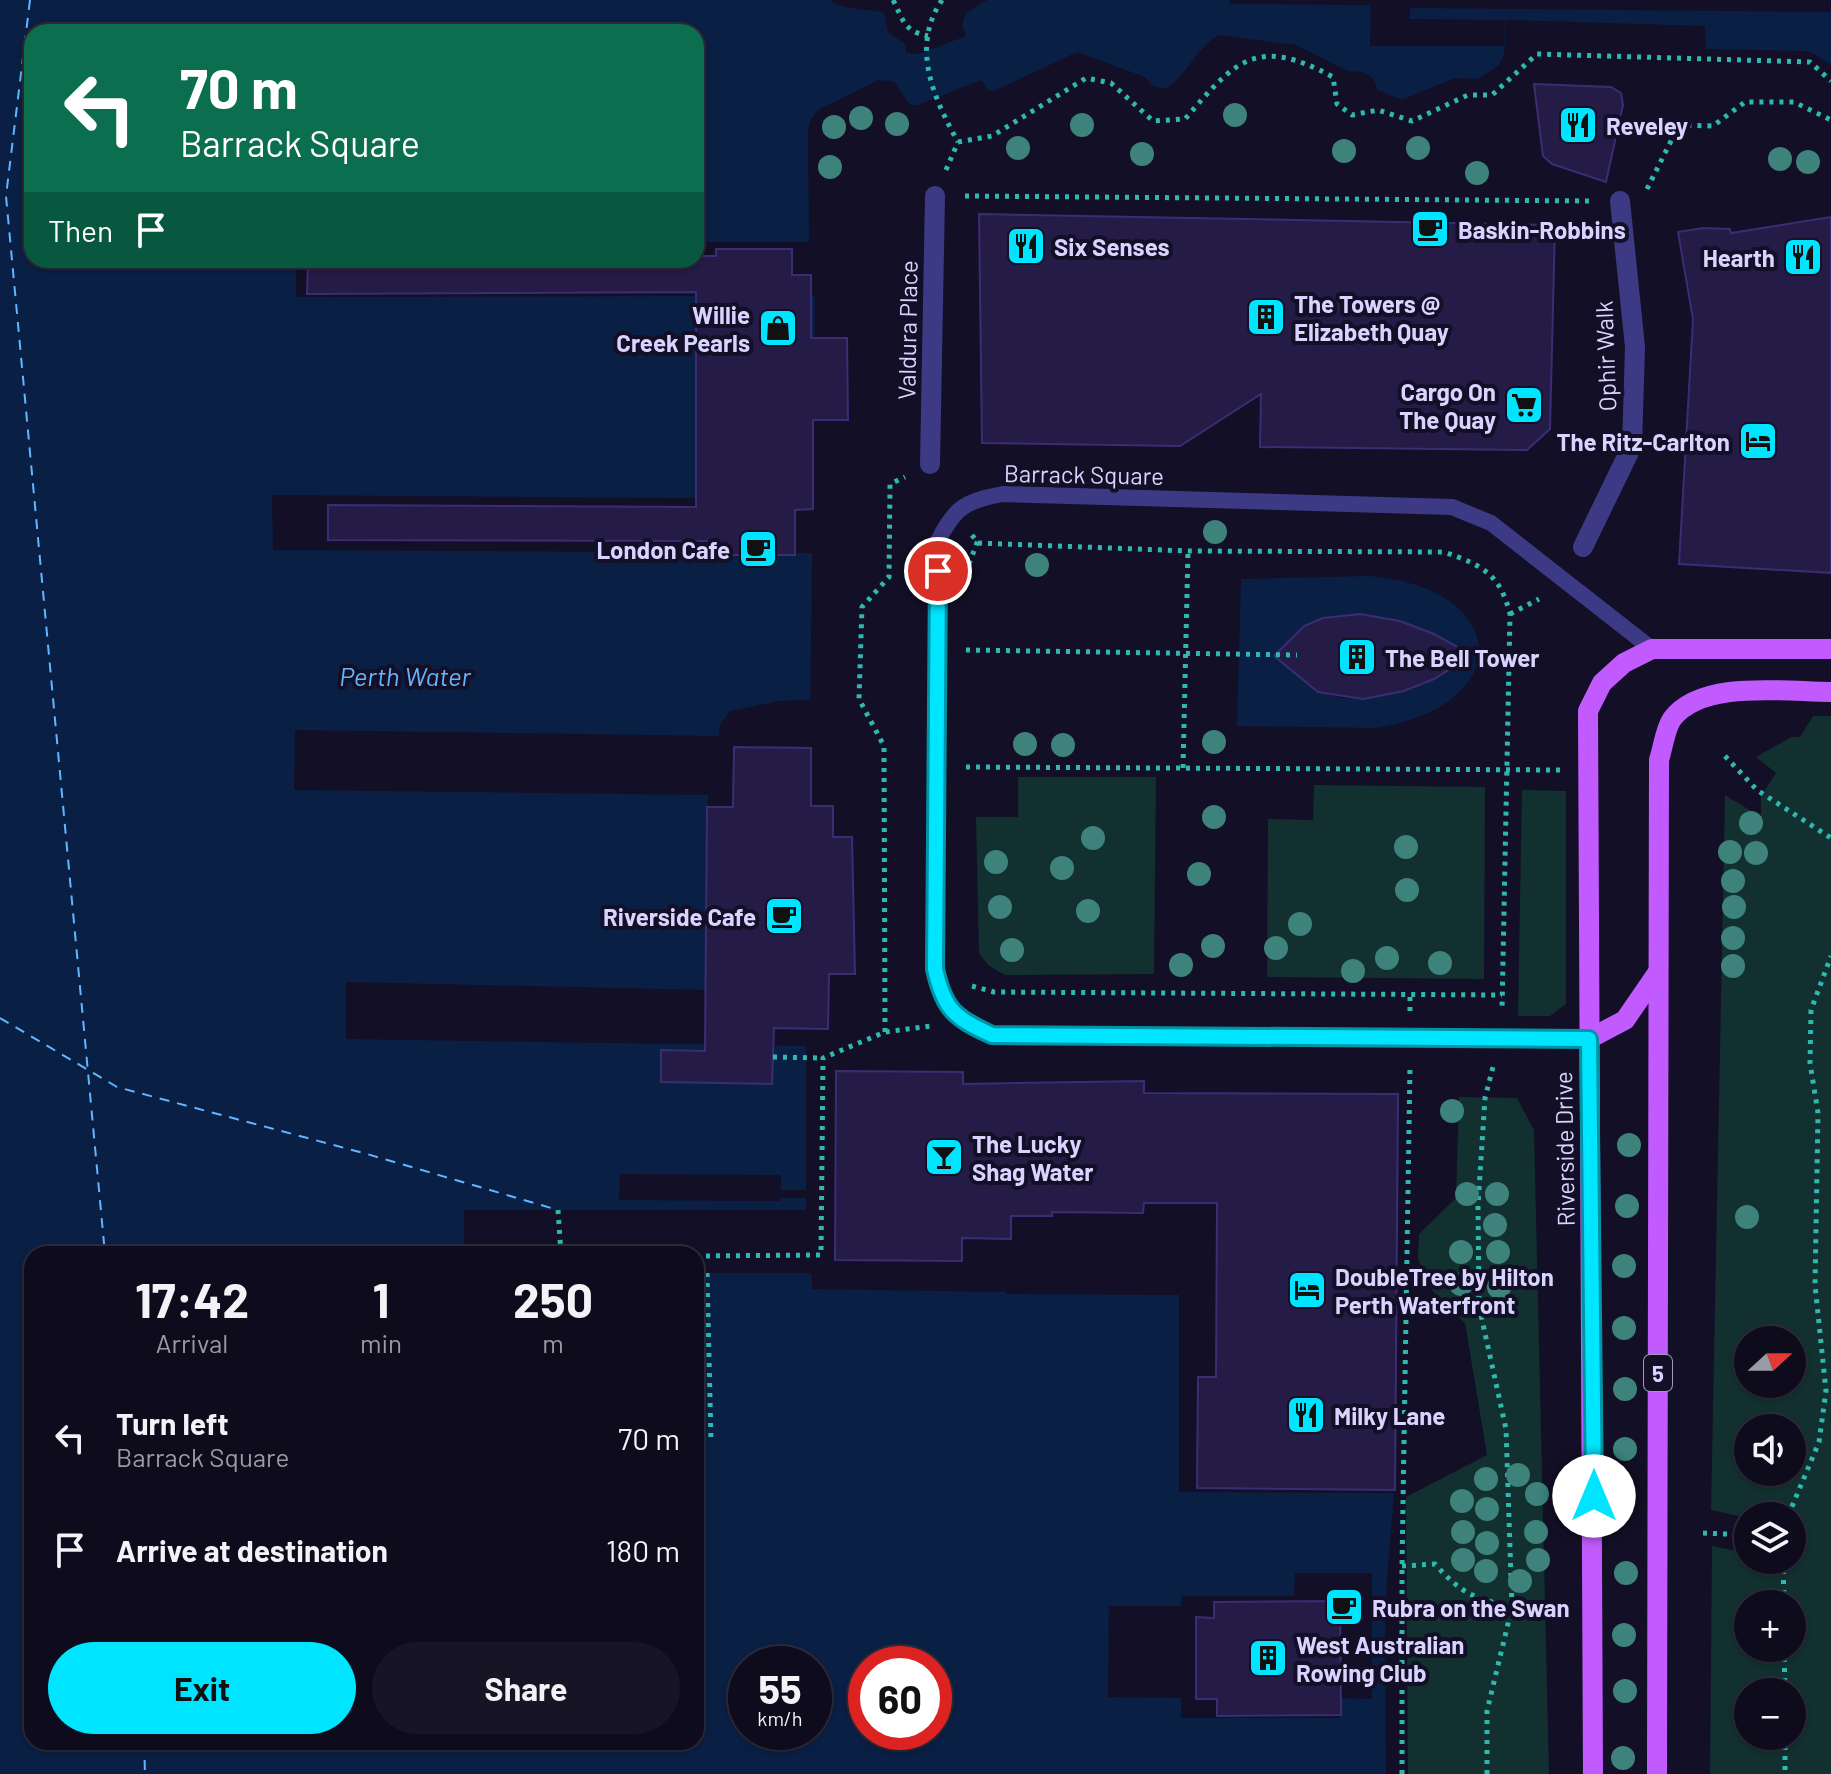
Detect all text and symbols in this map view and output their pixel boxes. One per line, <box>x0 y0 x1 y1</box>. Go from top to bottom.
text: 70 m <box>180 53 298 120</box>
icon: left <box>48 56 152 160</box>
restaurant icon: Reveley <box>1557 104 1599 146</box>
place label: Reveley <box>1606 111 1688 140</box>
text: Barrack Square <box>180 121 420 164</box>
icon: arrive <box>129 208 173 252</box>
cafe icon: Baskin-Robbins <box>1409 208 1451 250</box>
text: Then <box>48 212 113 248</box>
place label: Baskin-Robbins <box>1458 215 1626 244</box>
restaurant icon: Six Senses <box>1005 225 1047 267</box>
place label: Six Senses <box>1054 232 1170 261</box>
restaurant icon: Hearth <box>1782 236 1824 278</box>
place label: Hearth <box>1703 243 1775 272</box>
street label: Valdura Place <box>891 260 923 400</box>
place label: The Towers @ Elizabeth Quay <box>1294 289 1449 346</box>
building icon: The Towers @ Elizabeth Quay <box>1245 296 1287 338</box>
place label: Willie Creek Pearls <box>616 300 750 357</box>
street label: Ophir Walk <box>1589 300 1621 412</box>
shop icon: Willie Creek Pearls <box>757 307 799 349</box>
place label: Cargo On The Quay <box>1399 377 1496 434</box>
supermarket icon: Cargo On The Quay <box>1503 384 1545 426</box>
hotel icon: The Ritz-Carlton <box>1737 420 1779 462</box>
place label: The Ritz-Carlton <box>1556 427 1730 456</box>
street label: Barrack Square <box>1004 458 1164 490</box>
cafe icon: London Cafe <box>737 528 779 570</box>
place label: London Cafe <box>596 535 730 564</box>
pin <box>904 537 972 605</box>
icon: arrive <box>916 549 960 593</box>
building icon: The Bell Tower <box>1336 636 1378 678</box>
place label: The Bell Tower <box>1385 643 1540 672</box>
water label: Perth Water <box>339 660 472 691</box>
cafe icon: Riverside Cafe <box>763 895 805 937</box>
place label: Riverside Cafe <box>603 902 756 931</box>
street label: Riverside Drive <box>1548 1071 1580 1227</box>
place label: The Lucky Shag Water <box>972 1129 1094 1186</box>
bar icon: The Lucky Shag Water <box>923 1136 965 1178</box>
place label: DoubleTree by Hilton Perth Waterfront <box>1335 1262 1554 1319</box>
hotel icon: DoubleTree by Hilton Perth Waterfront <box>1286 1269 1328 1311</box>
text: 17:42 <box>135 1270 249 1328</box>
text: 1 <box>373 1270 390 1328</box>
text: 250 <box>513 1270 593 1328</box>
north arrow <box>1734 1326 1806 1398</box>
map controls <box>1734 1326 1806 1750</box>
text: Arrival <box>156 1327 228 1358</box>
text: min <box>360 1327 402 1358</box>
text: m <box>542 1327 564 1358</box>
road number: 5 <box>1644 1355 1672 1391</box>
restaurant icon: Milky Lane <box>1285 1394 1327 1436</box>
place label: Milky Lane <box>1334 1401 1445 1430</box>
text: Turn left <box>116 1405 229 1441</box>
button: sound <box>1734 1414 1806 1486</box>
icon: left <box>48 1416 92 1460</box>
text: 70 m <box>618 1420 680 1456</box>
text: Barrack Square <box>116 1441 289 1472</box>
position arrow <box>1552 1454 1636 1538</box>
button: layers <box>1734 1502 1806 1574</box>
icon: arrive <box>48 1528 92 1572</box>
text: Arrive at destination <box>116 1532 388 1568</box>
text: 180 m <box>606 1532 680 1568</box>
cafe icon: Rubra on the Swan <box>1323 1586 1365 1628</box>
button: + <box>1734 1590 1806 1662</box>
place label: Rubra on the Swan <box>1372 1593 1570 1622</box>
place label: West Australian Rowing Club <box>1296 1630 1464 1687</box>
building icon: West Australian Rowing Club <box>1247 1637 1289 1679</box>
button: Exit <box>48 1642 356 1734</box>
button: Share <box>372 1642 680 1734</box>
speed limit sign: 60 <box>848 1646 952 1750</box>
text: 55 <box>758 1664 802 1712</box>
button: − <box>1734 1678 1806 1750</box>
text: km/h <box>757 1706 803 1730</box>

